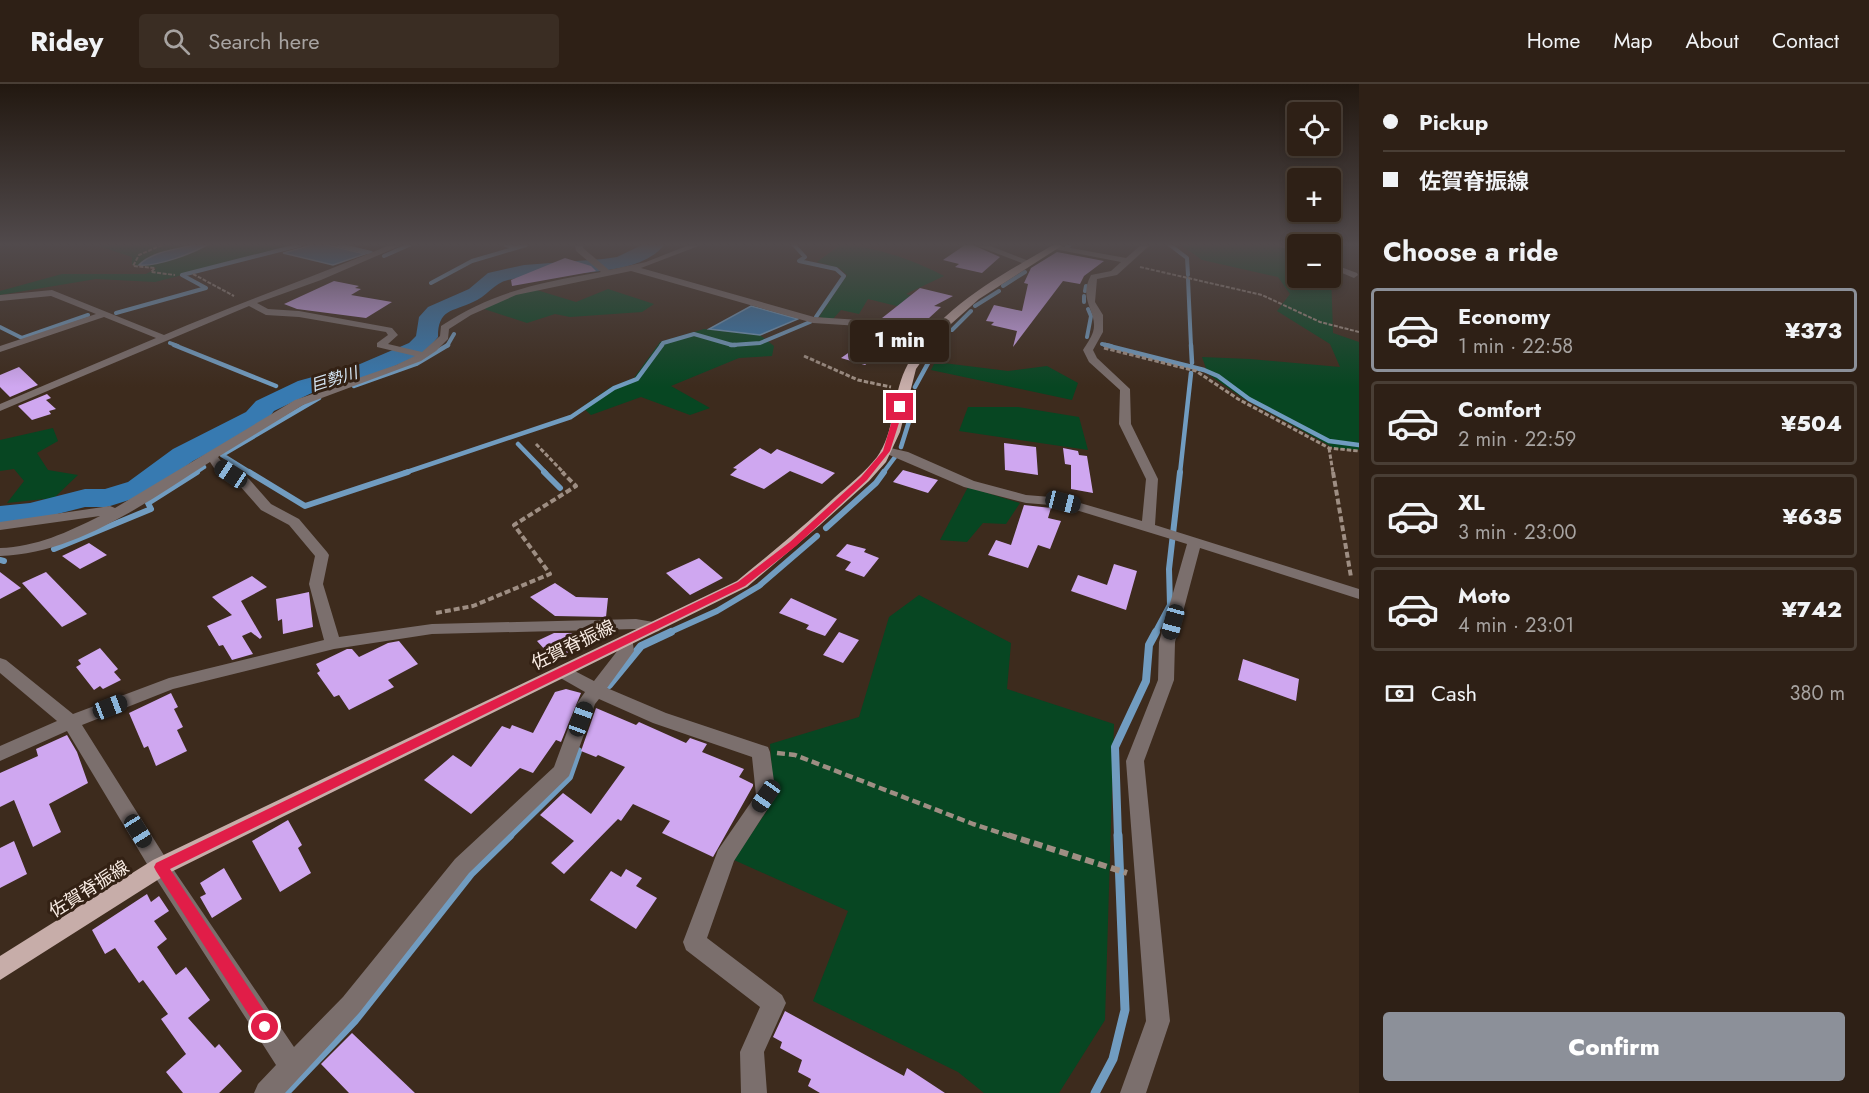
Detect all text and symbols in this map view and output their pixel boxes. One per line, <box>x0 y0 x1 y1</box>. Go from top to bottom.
search box <box>139 14 559 68</box>
text: Ridey <box>30 21 103 62</box>
icon: search <box>160 25 193 58</box>
text: Search here <box>208 25 320 57</box>
text: Home <box>1527 26 1580 56</box>
text: Map <box>1613 26 1653 56</box>
text: About <box>1686 26 1739 56</box>
text: Contact <box>1772 26 1839 56</box>
map controls <box>1287 102 1341 288</box>
button: locate <box>1287 102 1341 156</box>
text: Pickup <box>1419 106 1488 138</box>
text: 佐賀脊振線 <box>1419 165 1529 197</box>
button: + <box>1287 168 1341 222</box>
text: Choose a ride <box>1383 232 1558 271</box>
button: − <box>1287 234 1341 288</box>
text: Economy <box>1458 300 1550 332</box>
icon: car <box>1386 303 1440 357</box>
text: ¥373 <box>1785 314 1842 346</box>
callout: 1 min <box>850 320 950 362</box>
text: 1 min <box>874 326 925 355</box>
text: 1 min · 22:58 <box>1458 332 1573 361</box>
water label: 巨勢川 <box>308 360 362 397</box>
route end <box>886 393 913 420</box>
text: Comfort <box>1458 393 1541 425</box>
icon: car <box>1386 396 1440 450</box>
text: ¥504 <box>1781 407 1842 439</box>
text: 2 min · 22:59 <box>1458 425 1576 454</box>
car <box>211 456 251 492</box>
text: XL <box>1458 486 1485 518</box>
car <box>1043 489 1083 515</box>
icon: car <box>1386 489 1440 543</box>
text: ¥635 <box>1783 500 1842 532</box>
text: 3 min · 23:00 <box>1458 518 1577 547</box>
text: Moto <box>1458 579 1511 611</box>
icon: car <box>1386 582 1440 636</box>
text: ¥742 <box>1782 593 1842 625</box>
car <box>1160 602 1186 642</box>
text: 4 min · 23:01 <box>1458 611 1574 640</box>
street label: 佐賀脊振線 <box>527 614 619 676</box>
icon: cash <box>1383 677 1416 710</box>
text: Cash <box>1431 677 1477 709</box>
text: 380 m <box>1790 679 1845 708</box>
car <box>90 692 130 722</box>
car <box>566 699 596 739</box>
car <box>748 776 784 816</box>
car <box>121 811 155 851</box>
street label: 佐賀脊振線 <box>44 854 134 924</box>
button: Confirm <box>1383 1012 1845 1081</box>
route start <box>251 1013 278 1040</box>

